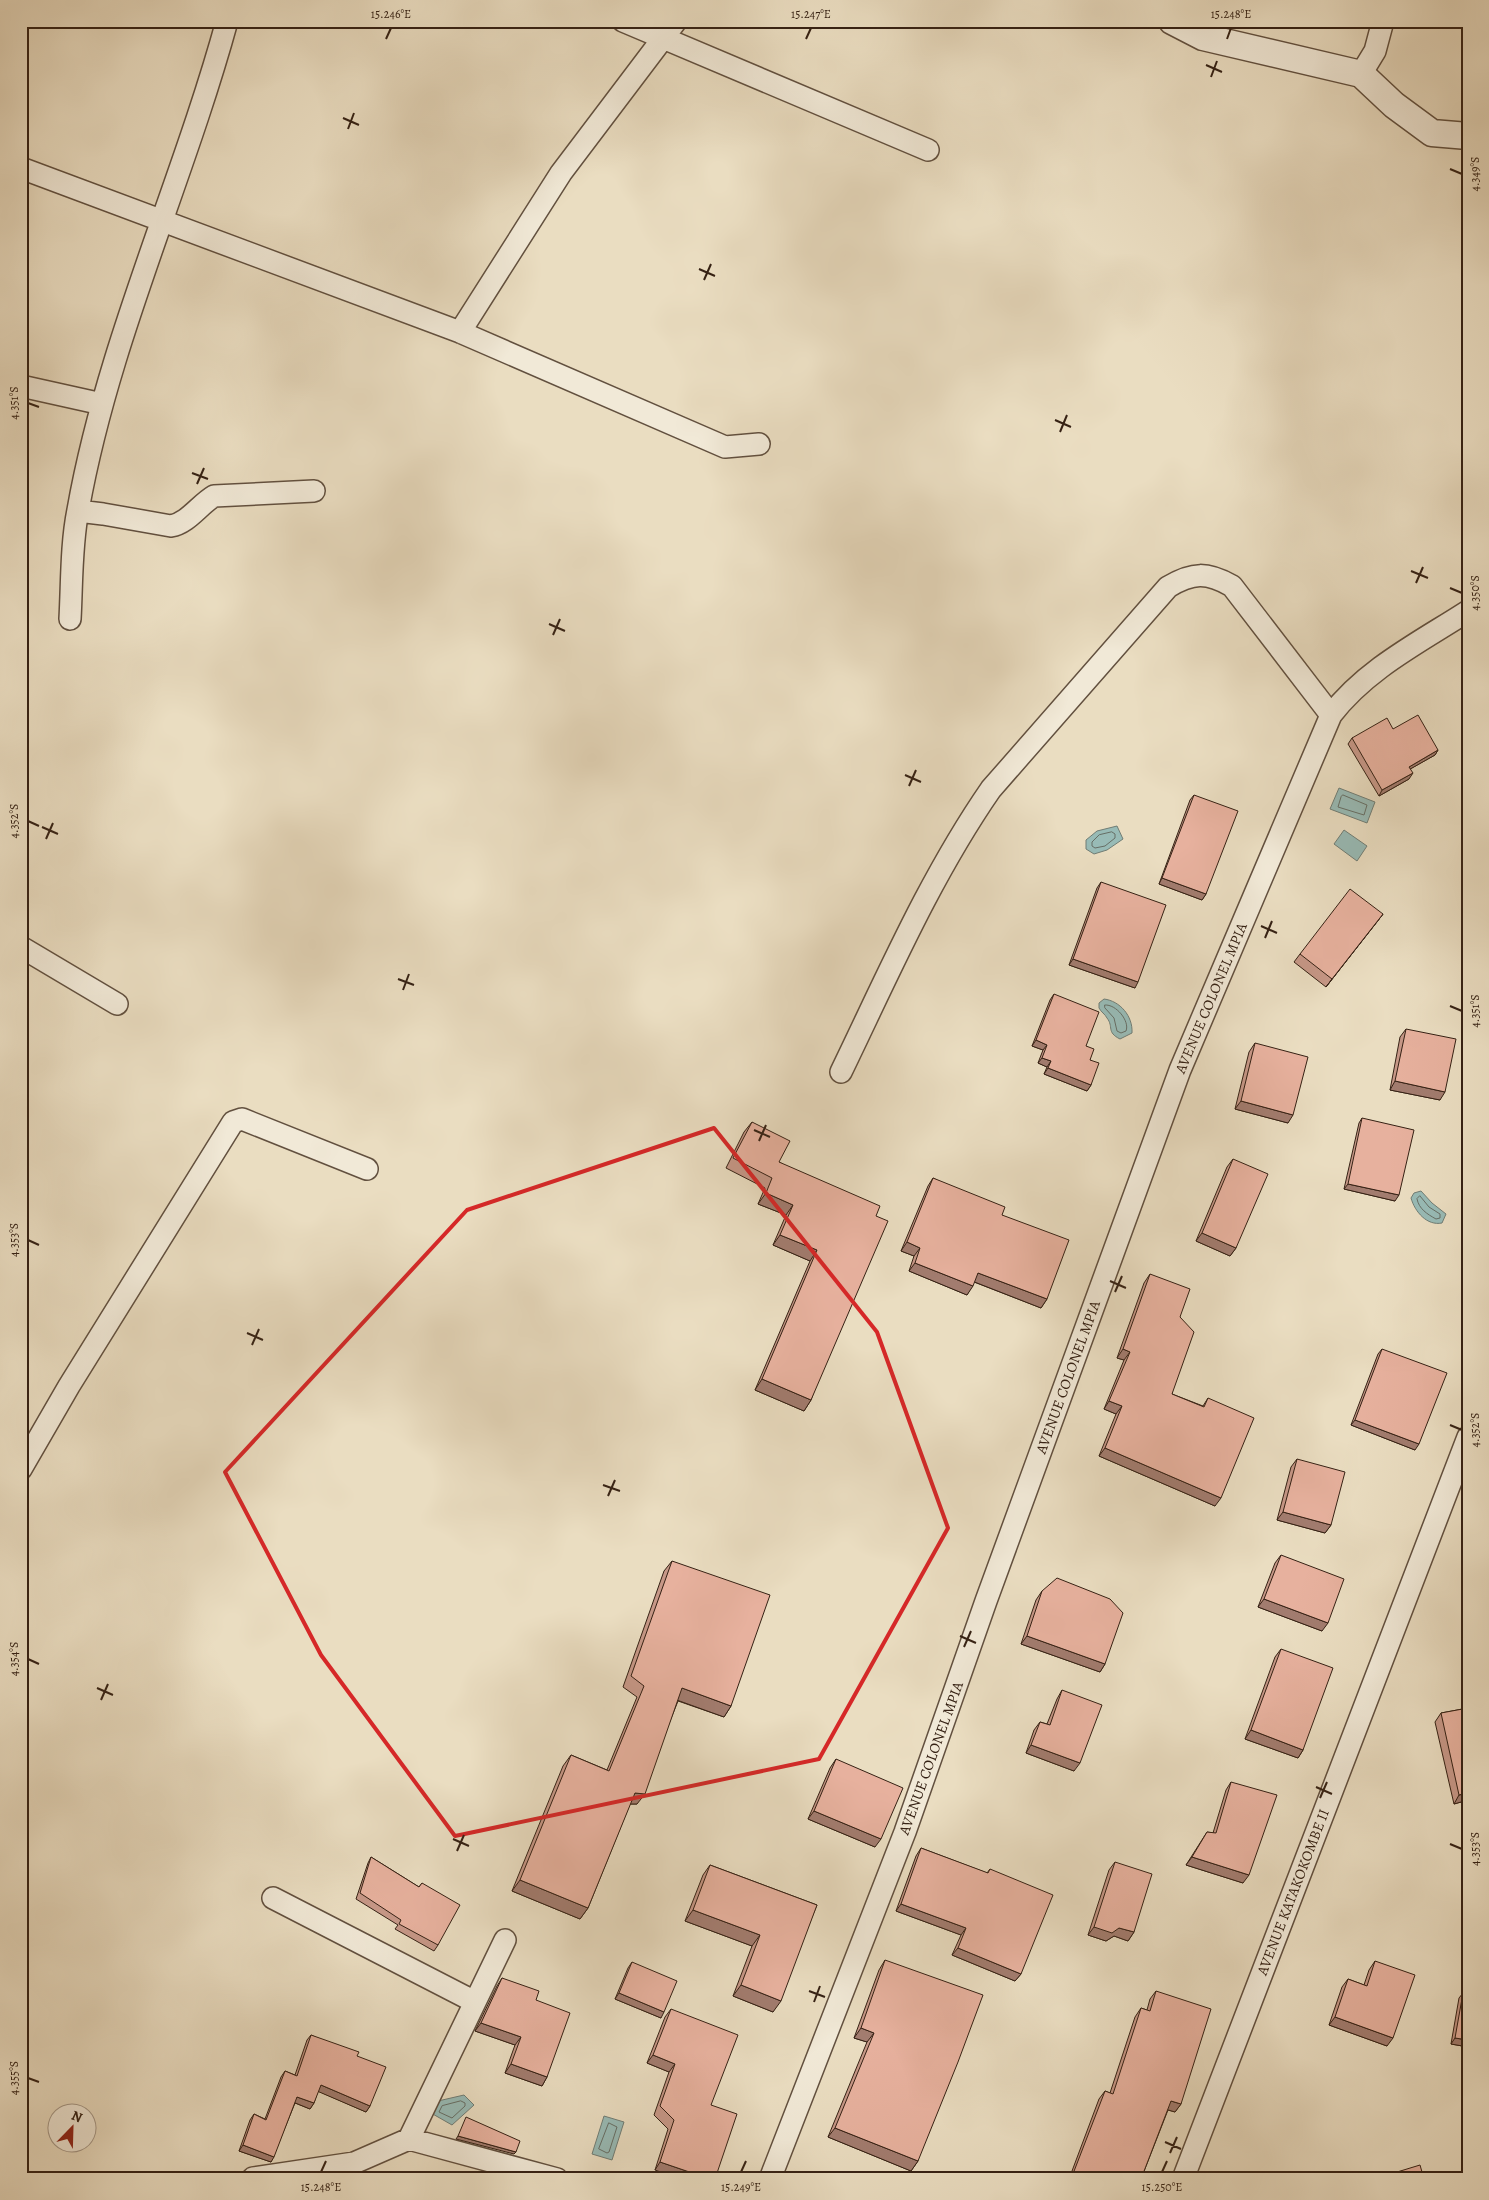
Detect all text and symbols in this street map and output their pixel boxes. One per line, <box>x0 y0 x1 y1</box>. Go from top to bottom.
text: 15.246°E <box>371 6 411 22</box>
text: 15.247°E <box>791 6 831 22</box>
text: 15.248°E <box>1211 6 1251 22</box>
text: 4.349°S <box>1467 157 1483 191</box>
text: 4.351°S <box>6 386 22 420</box>
text: 4.350°S <box>1467 575 1483 611</box>
text: 4.352°S <box>6 804 22 838</box>
street label: AVENUE COLONEL MPIA <box>1170 919 1252 1077</box>
text: 4.351°S <box>1467 994 1483 1028</box>
text: 4.353°S <box>6 1223 22 1257</box>
street label: AVENUE COLONEL MPIA <box>1031 1297 1105 1457</box>
text: 4.352°S <box>1467 1413 1483 1447</box>
text: 4.354°S <box>6 1642 22 1676</box>
street label: AVENUE COLONEL MPIA <box>894 1678 968 1838</box>
street label: AVENUE KATAKOKOMBE II <box>1252 1806 1334 1979</box>
text: 4.353°S <box>1467 1832 1483 1866</box>
text: 4.355°S <box>6 2061 22 2095</box>
north arrow <box>48 2102 98 2152</box>
text: N <box>68 2106 85 2127</box>
text: 15.248°E <box>301 2179 341 2195</box>
text: 15.249°E <box>721 2179 761 2195</box>
text: 15.250°E <box>1142 2179 1182 2195</box>

